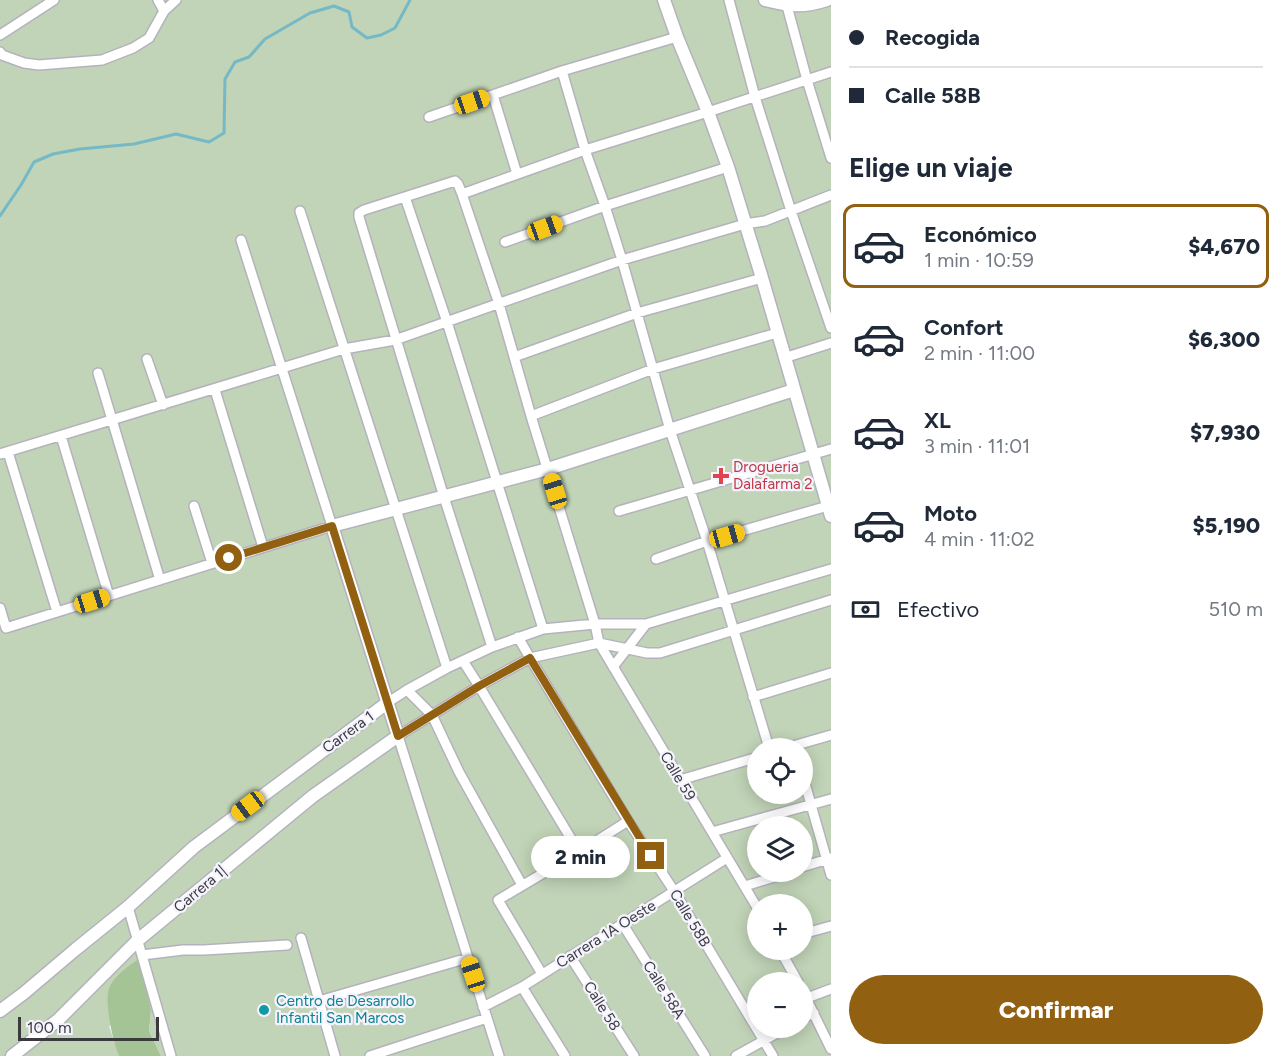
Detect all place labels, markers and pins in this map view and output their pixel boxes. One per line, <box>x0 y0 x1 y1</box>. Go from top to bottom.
place label: Drogueria Dalafarma 2 <box>733 458 813 493</box>
marker: Drogueria Dalafarma 2 <box>714 469 728 483</box>
place label: Centro de Desarrollo Infantil San Marcos <box>276 992 415 1027</box>
marker: Centro de Desarrollo Infantil San Marcos <box>257 1003 271 1017</box>

